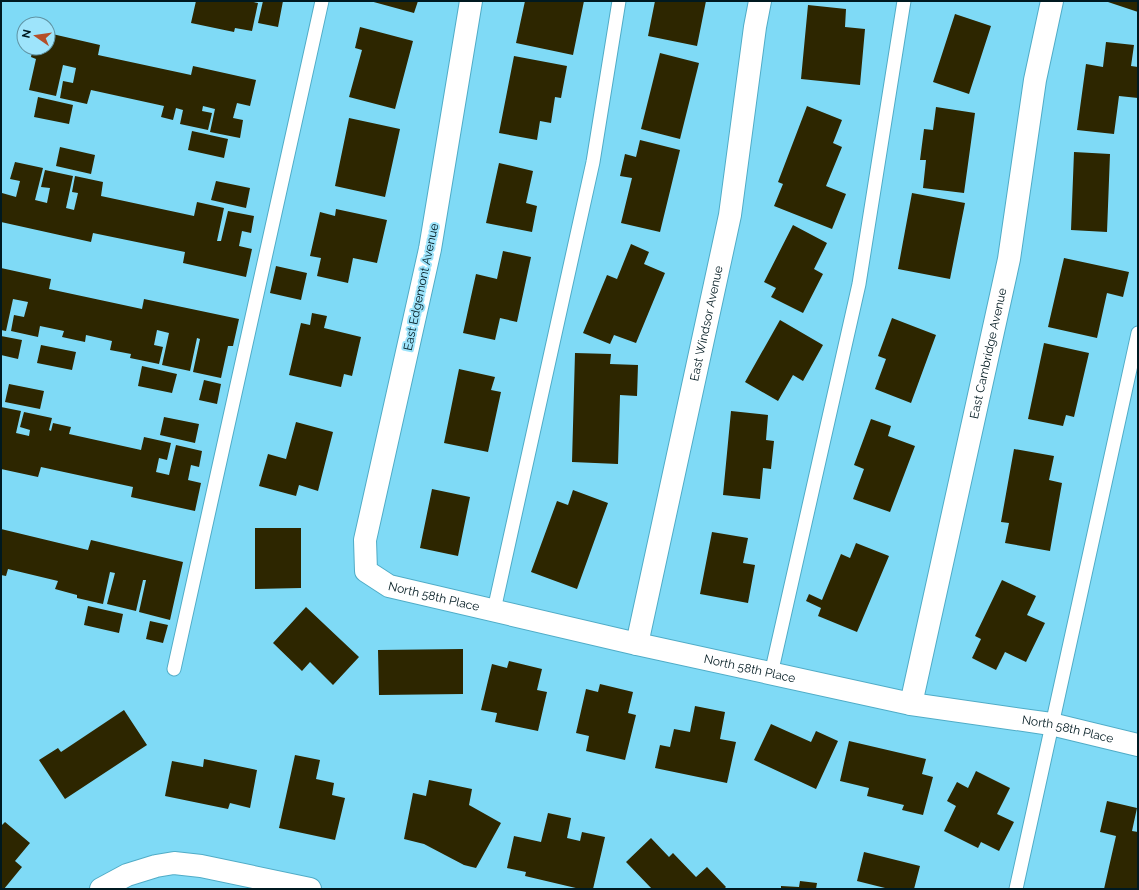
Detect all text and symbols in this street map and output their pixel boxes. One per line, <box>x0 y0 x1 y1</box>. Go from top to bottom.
north arrow <box>16 16 56 56</box>
text: N <box>19 28 34 39</box>
street label: East Edgemont Avenue <box>401 222 441 352</box>
street label: East Windsor Avenue <box>687 264 726 382</box>
street label: East Cambridge Avenue <box>967 287 1009 420</box>
street label: North 58th Place <box>387 579 481 614</box>
street label: North 58th Place <box>703 652 797 685</box>
street label: North 58th Place <box>1021 713 1115 746</box>

